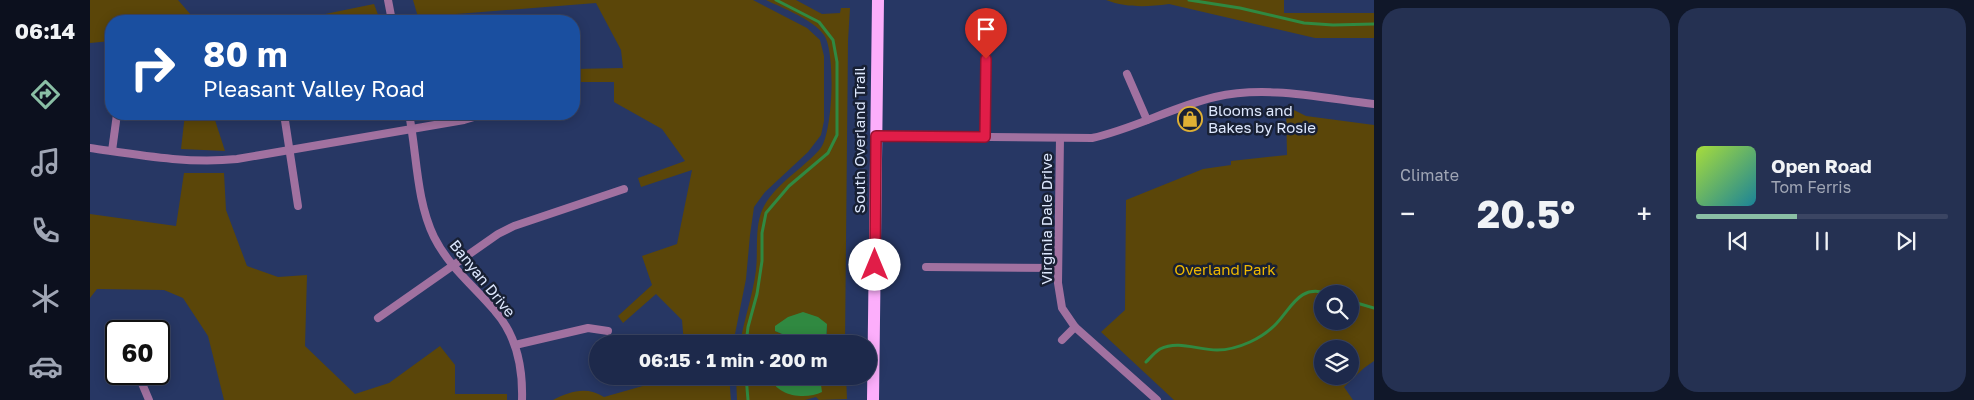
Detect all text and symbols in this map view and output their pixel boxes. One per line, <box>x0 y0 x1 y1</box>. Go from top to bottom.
pin <box>965 8 1007 59</box>
icon: arrive <box>972 15 1000 43</box>
text: 06:14 <box>15 17 75 44</box>
text: 80 m <box>203 33 288 75</box>
icon: right <box>120 35 185 100</box>
street label: South Overland Trail <box>850 66 868 213</box>
text: Pleasant Valley Road <box>203 75 425 102</box>
icon: directions <box>28 77 63 112</box>
place label: Blooms and Bakes by Rosie <box>1208 101 1316 136</box>
shop icon: Blooms and Bakes by Rosie <box>1177 106 1203 132</box>
icon: music <box>28 145 63 180</box>
street label: Virginia Dale Drive <box>1037 153 1055 285</box>
text: Open Road <box>1771 154 1872 177</box>
text: Climate <box>1400 165 1459 185</box>
text: Tom Ferris <box>1771 177 1851 197</box>
text: 20.5° <box>1477 191 1575 236</box>
text: − <box>1400 197 1415 230</box>
text: + <box>1637 197 1652 230</box>
icon: phone <box>28 213 63 248</box>
icon: previous <box>1724 227 1752 255</box>
icon: pause <box>1808 227 1836 255</box>
icon: next <box>1892 227 1920 255</box>
street label: Banyan Drive <box>446 236 520 320</box>
position arrow <box>848 238 900 290</box>
park label: Overland Park <box>1174 260 1276 278</box>
icon: climate <box>28 281 63 316</box>
map controls <box>1314 285 1359 385</box>
button: search <box>1314 285 1359 330</box>
speed limit sign: 60 <box>105 320 170 385</box>
button: layers <box>1314 340 1359 385</box>
text: 06:15 · 1 min · 200 m <box>639 348 827 371</box>
icon: car <box>28 349 63 384</box>

